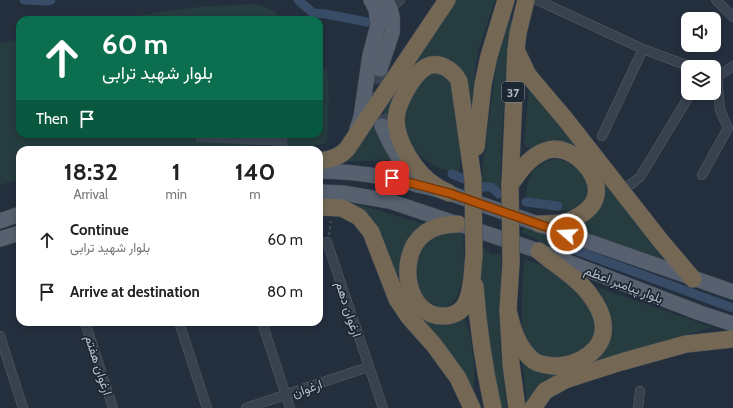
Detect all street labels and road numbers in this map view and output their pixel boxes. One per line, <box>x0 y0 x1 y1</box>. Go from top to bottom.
road number: 37 <box>502 82 524 102</box>
street label: بلوار پیامبر اعظم <box>582 262 666 308</box>
street label: ارغوان دهم <box>332 279 365 339</box>
street label: ارغوان هفتم <box>81 333 116 397</box>
street label: ارغوان <box>290 375 325 402</box>

